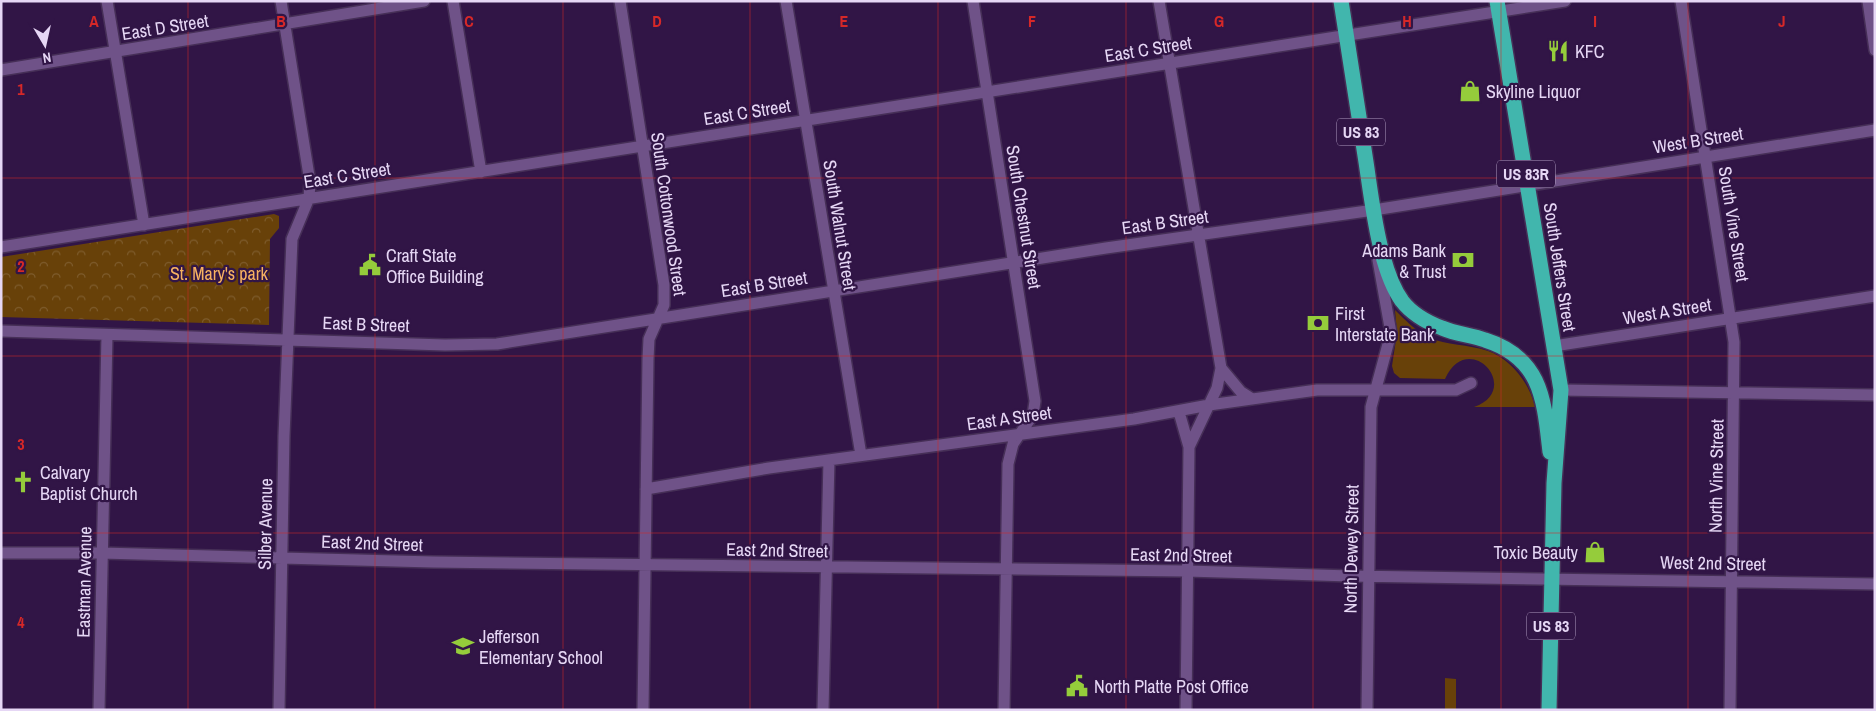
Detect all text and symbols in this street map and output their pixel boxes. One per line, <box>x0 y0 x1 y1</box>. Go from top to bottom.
street label: East D Street <box>120 8 210 46</box>
text: A <box>89 10 99 32</box>
text: B <box>276 10 286 32</box>
text: C <box>464 10 474 32</box>
text: D <box>652 10 662 32</box>
text: E <box>840 10 849 32</box>
text: F <box>1028 10 1036 32</box>
text: G <box>1214 10 1224 32</box>
text: H <box>1402 10 1412 32</box>
text: I <box>1593 10 1597 32</box>
text: J <box>1778 10 1786 32</box>
north arrow <box>20 20 70 70</box>
street label: East C Street <box>1103 30 1193 68</box>
restaurant icon: KFC <box>1545 38 1571 64</box>
place label: KFC <box>1575 39 1605 64</box>
text: N <box>42 48 53 67</box>
text: 1 <box>17 78 25 100</box>
shop icon: Skyline Liquor <box>1457 78 1483 104</box>
place label: Skyline Liquor <box>1486 79 1580 104</box>
street label: East C Street <box>702 93 792 131</box>
road number: US 83 <box>1337 118 1385 146</box>
street label: West B Street <box>1651 121 1745 159</box>
street label: South Cottonwood Street <box>645 131 693 297</box>
street label: South Chestnut Street <box>1000 143 1048 291</box>
street label: East C Street <box>302 156 392 194</box>
street label: South Walnut Street <box>817 158 863 292</box>
road number: US 83R <box>1497 160 1555 188</box>
street label: South Vine Street <box>1713 165 1755 283</box>
street label: South Jeffers Street <box>1537 201 1583 333</box>
street label: East B Street <box>1120 204 1210 240</box>
place label: Adams Bank & Trust <box>1361 238 1447 284</box>
place label: Craft State Office Building <box>386 243 484 289</box>
bank icon: Adams Bank & Trust <box>1450 247 1476 273</box>
public building icon: Craft State Office Building <box>357 252 383 278</box>
text: 2 <box>17 255 25 277</box>
park label: St. Mary's park <box>170 261 269 286</box>
street label: East B Street <box>719 265 809 303</box>
street label: West A Street <box>1621 292 1713 330</box>
place label: First Interstate Bank <box>1335 301 1435 347</box>
street label: East B Street <box>322 310 410 338</box>
bank icon: First Interstate Bank <box>1305 310 1331 336</box>
street label: East A Street <box>965 400 1053 436</box>
street label: North Vine Street <box>1703 419 1729 533</box>
text: 3 <box>17 433 25 455</box>
place label: Calvary Baptist Church <box>40 460 138 506</box>
church icon: Calvary Baptist Church <box>10 469 36 495</box>
street label: Silber Avenue <box>252 478 278 570</box>
street label: North Dewey Street <box>1337 484 1365 614</box>
street label: Eastman Avenue <box>71 526 97 638</box>
street label: East 2nd Street <box>321 529 423 557</box>
street label: East 2nd Street <box>726 537 828 563</box>
shop icon: Toxic Beauty <box>1582 539 1608 565</box>
place label: Toxic Beauty <box>1493 540 1579 565</box>
street label: East 2nd Street <box>1130 542 1232 568</box>
street label: West 2nd Street <box>1660 550 1766 576</box>
text: 4 <box>17 611 25 633</box>
road number: US 83 <box>1527 612 1575 640</box>
place label: Jefferson Elementary School <box>479 624 603 670</box>
school or university icon: Jefferson Elementary School <box>450 633 476 659</box>
public building icon: North Platte Post Office <box>1064 673 1090 699</box>
place label: North Platte Post Office <box>1094 674 1249 699</box>

